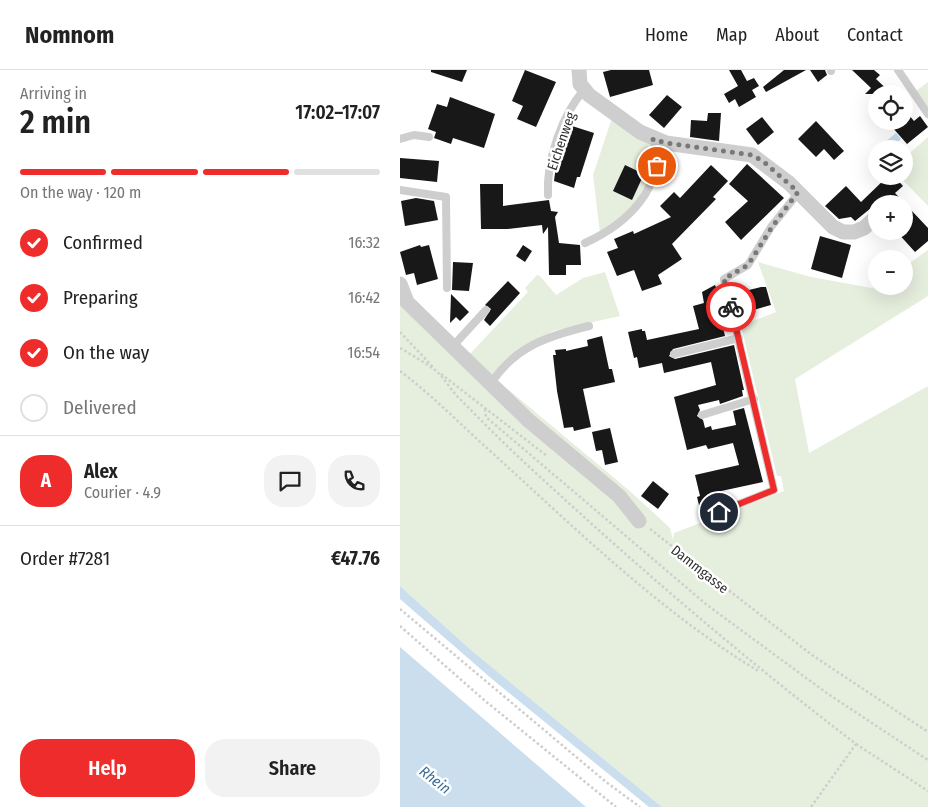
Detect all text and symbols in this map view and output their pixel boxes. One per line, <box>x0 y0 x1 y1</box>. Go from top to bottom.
text: Nomnom <box>25 21 114 49</box>
text: Home <box>645 24 688 46</box>
text: Map <box>716 24 747 46</box>
text: About <box>775 24 819 46</box>
text: Contact <box>847 24 903 46</box>
text: Arriving in <box>20 84 87 103</box>
map controls <box>868 85 913 295</box>
button: locate <box>868 85 913 130</box>
text: 17:02–17:07 <box>295 101 380 124</box>
text: 2 min <box>20 103 91 141</box>
street label: Eichenweg <box>544 109 579 173</box>
button: layers <box>868 140 913 185</box>
pin <box>636 145 678 187</box>
icon: bag <box>643 152 671 180</box>
text: On the way · 120 m <box>20 183 141 202</box>
button: + <box>868 195 913 240</box>
icon: check <box>20 229 48 257</box>
text: Confirmed <box>63 231 143 254</box>
text: 16:32 <box>348 233 380 252</box>
button: − <box>868 250 913 295</box>
courier <box>706 282 756 332</box>
icon: check <box>20 284 48 312</box>
text: Preparing <box>63 286 138 309</box>
text: 16:42 <box>348 288 380 307</box>
icon: bike <box>717 293 745 321</box>
icon: check <box>20 339 48 367</box>
text: On the way <box>63 341 149 364</box>
text: 16:54 <box>347 343 380 362</box>
text: Delivered <box>63 396 137 419</box>
button: chat <box>264 455 316 507</box>
button: phone <box>328 455 380 507</box>
text: Alex <box>84 460 118 483</box>
text: A <box>41 469 51 492</box>
text: Courier · 4.9 <box>84 483 161 502</box>
pin <box>698 491 740 533</box>
icon: home <box>705 498 733 526</box>
street label: Dammgasse <box>668 542 732 597</box>
text: Order #7281 <box>20 547 110 570</box>
text: €47.76 <box>331 547 380 570</box>
button: Help <box>20 739 195 797</box>
button: Share <box>205 739 380 797</box>
water label: Rhein <box>416 762 454 798</box>

